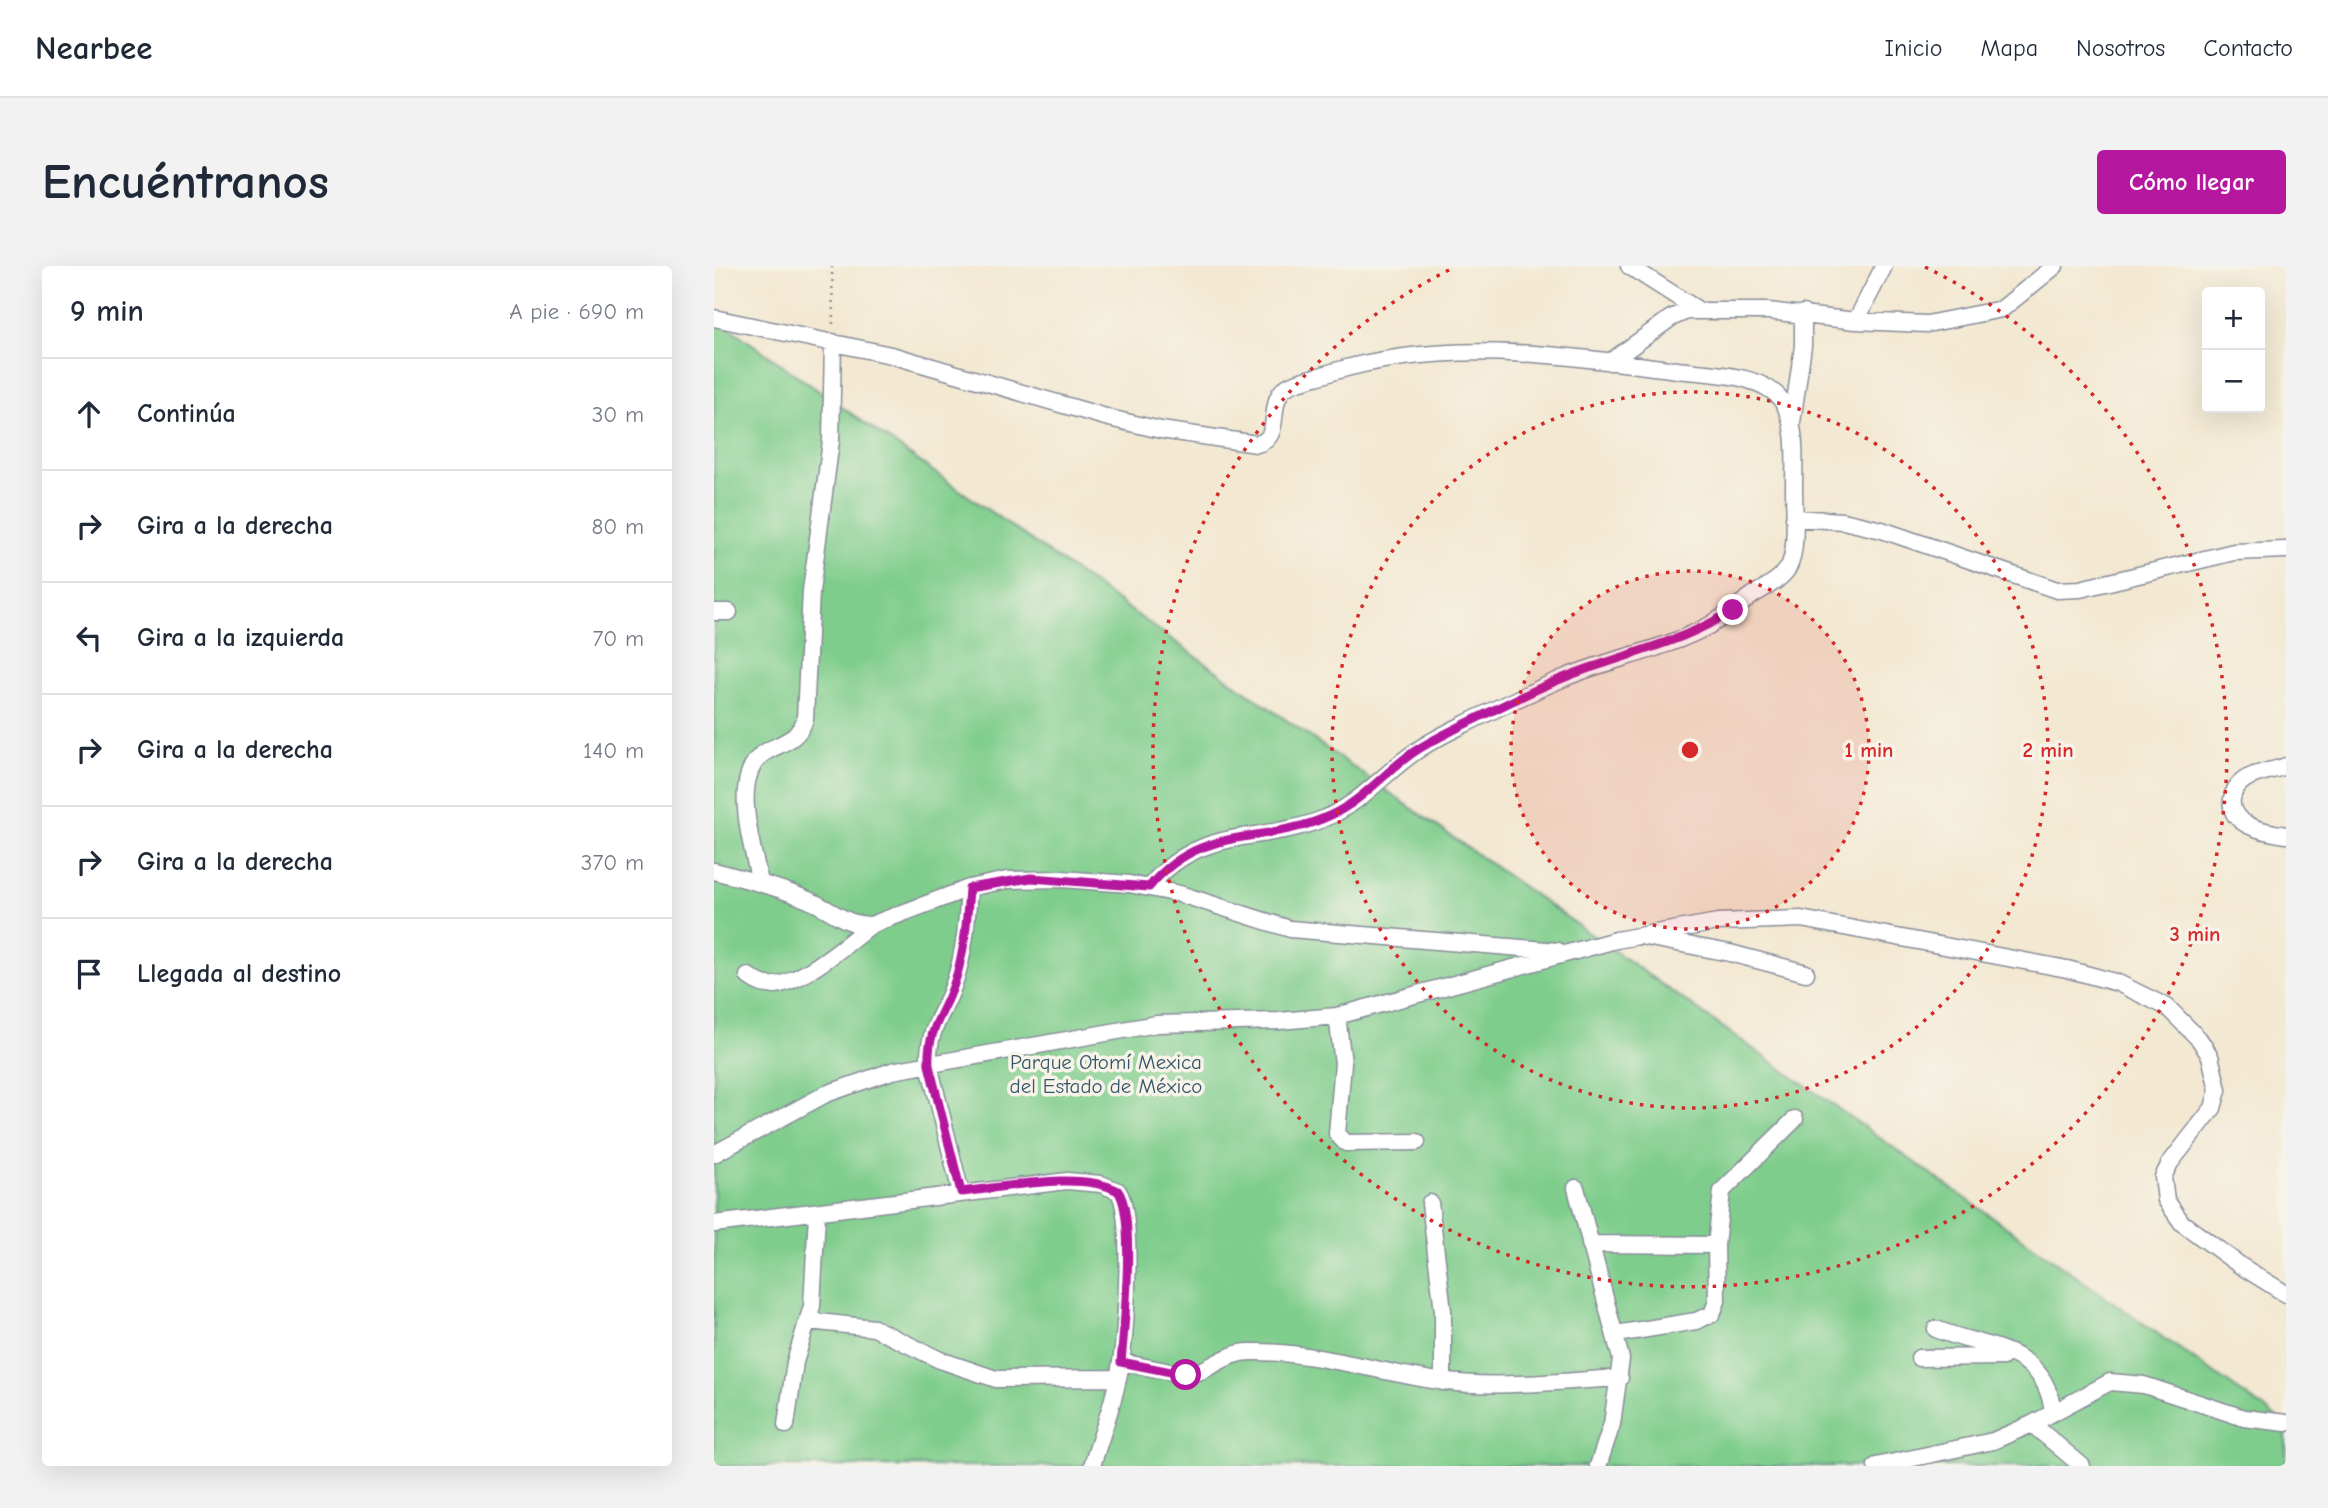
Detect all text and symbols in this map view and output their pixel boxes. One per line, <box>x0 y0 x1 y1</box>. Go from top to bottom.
text: Nearbee <box>35 29 153 67</box>
text: Inicio <box>1885 34 1942 62</box>
text: Mapa <box>1980 34 2038 62</box>
text: Nosotros <box>2076 34 2165 62</box>
text: Contacto <box>2203 34 2293 62</box>
button: Cómo llegar <box>2097 150 2286 214</box>
text: Encuéntranos <box>42 154 329 210</box>
map controls <box>2202 287 2265 413</box>
button: + <box>2202 287 2265 350</box>
text: 9 min <box>70 294 144 329</box>
text: A pie · 690 m <box>509 298 644 325</box>
button: − <box>2202 350 2265 413</box>
icon: ahead <box>70 395 108 433</box>
text: Continúa <box>137 399 236 429</box>
text: 30 m <box>592 401 644 428</box>
icon: right <box>70 507 108 545</box>
text: Gira a la derecha <box>137 511 333 541</box>
text: 80 m <box>591 513 644 540</box>
route end <box>1717 594 1748 625</box>
icon: left <box>70 619 108 657</box>
text: Gira a la izquierda <box>137 623 344 653</box>
text: 70 m <box>592 625 644 652</box>
icon: right <box>70 731 108 769</box>
text: Gira a la derecha <box>137 735 333 765</box>
text: 140 m <box>583 737 644 764</box>
centre of rings <box>1678 738 1702 762</box>
text: 1 min <box>1845 738 1893 762</box>
text: 2 min <box>2022 738 2074 762</box>
icon: right <box>70 843 108 881</box>
text: Gira a la derecha <box>137 847 333 877</box>
text: 370 m <box>581 849 644 876</box>
text: 3 min <box>2169 922 2221 946</box>
icon: arrive <box>70 955 108 993</box>
text: Llegada al destino <box>137 959 341 989</box>
park label: Parque Otomí Mexica del Estado de México <box>1010 1050 1202 1098</box>
route start <box>1170 1359 1201 1390</box>

